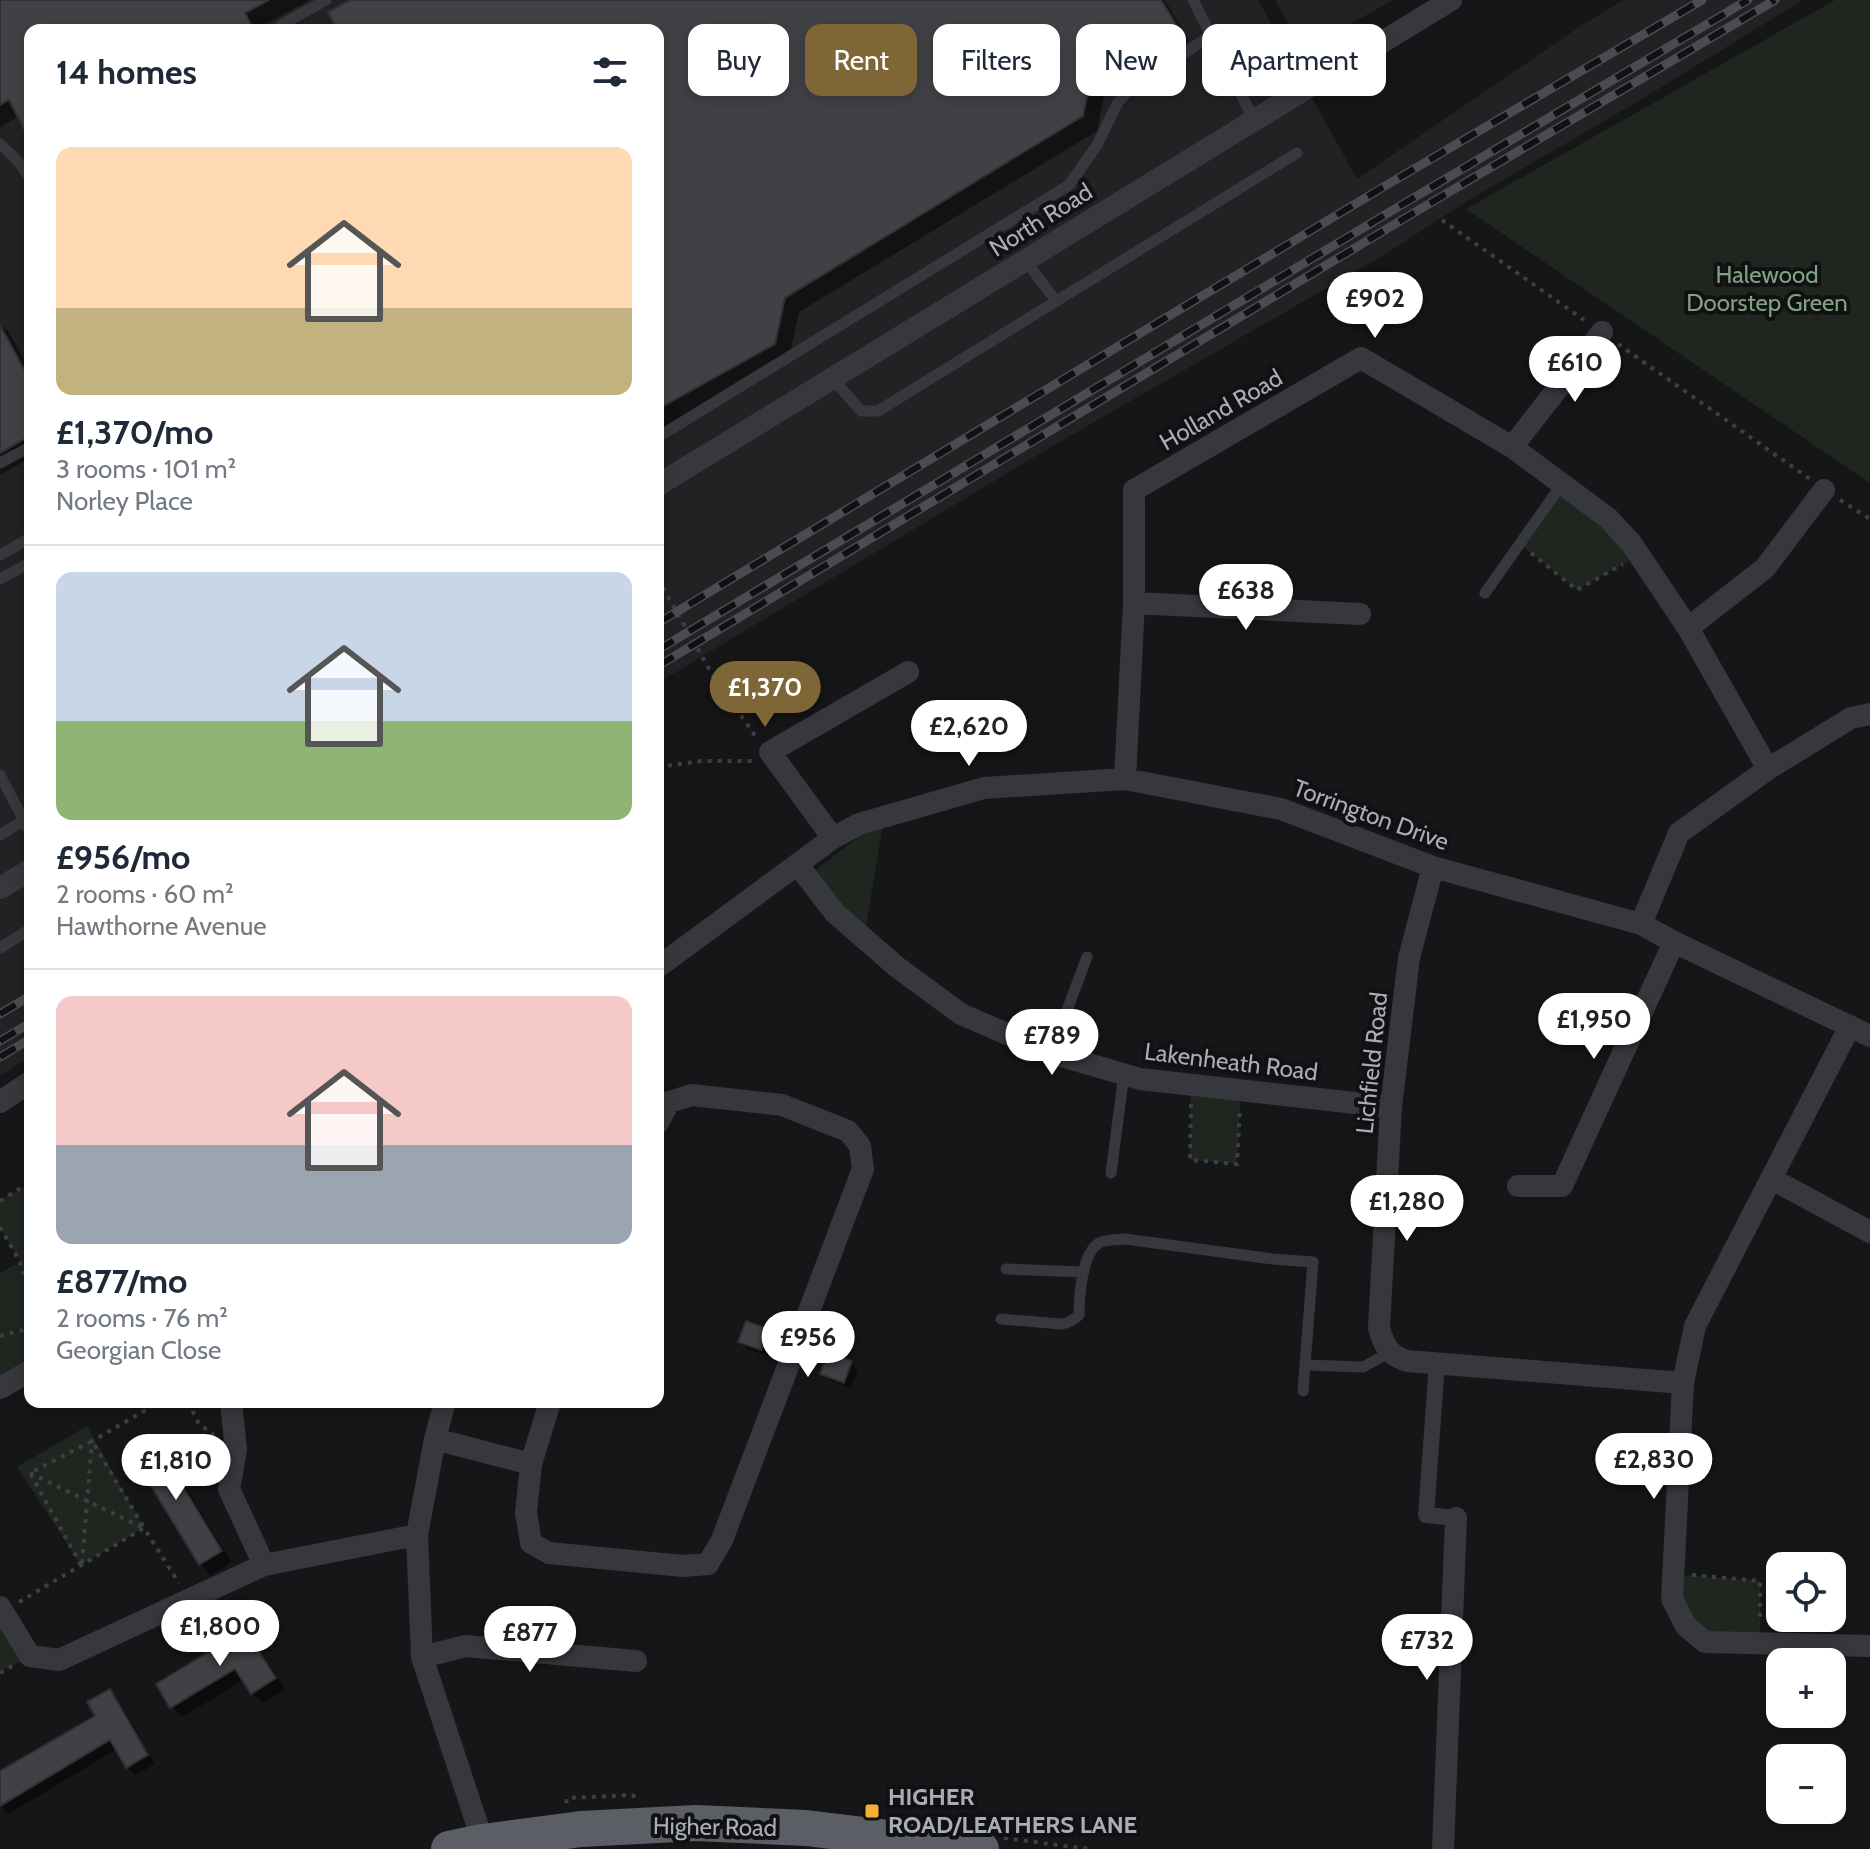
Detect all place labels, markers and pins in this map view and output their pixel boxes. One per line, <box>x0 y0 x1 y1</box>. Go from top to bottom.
pin: £902 <box>1328 272 1422 340</box>
pin: £610 <box>1528 336 1622 404</box>
pin: £638 <box>1199 564 1293 632</box>
pin: £1,370 <box>700 661 830 729</box>
pin: £2,620 <box>904 700 1034 768</box>
pin: £1,950 <box>1529 993 1659 1061</box>
pin: £789 <box>1005 1009 1099 1077</box>
pin: £1,280 <box>1342 1175 1472 1243</box>
pin: £956 <box>761 1311 855 1379</box>
pin: £2,830 <box>1589 1433 1719 1501</box>
pin: £1,810 <box>111 1434 241 1502</box>
pin: £1,800 <box>155 1600 285 1668</box>
pin: £877 <box>483 1606 577 1674</box>
pin: £732 <box>1380 1614 1474 1682</box>
place label: HIGHER ROAD/LEATHERS LANE <box>888 1782 1137 1839</box>
marker: HIGHER ROAD/LEATHERS LANE <box>863 1802 881 1820</box>

